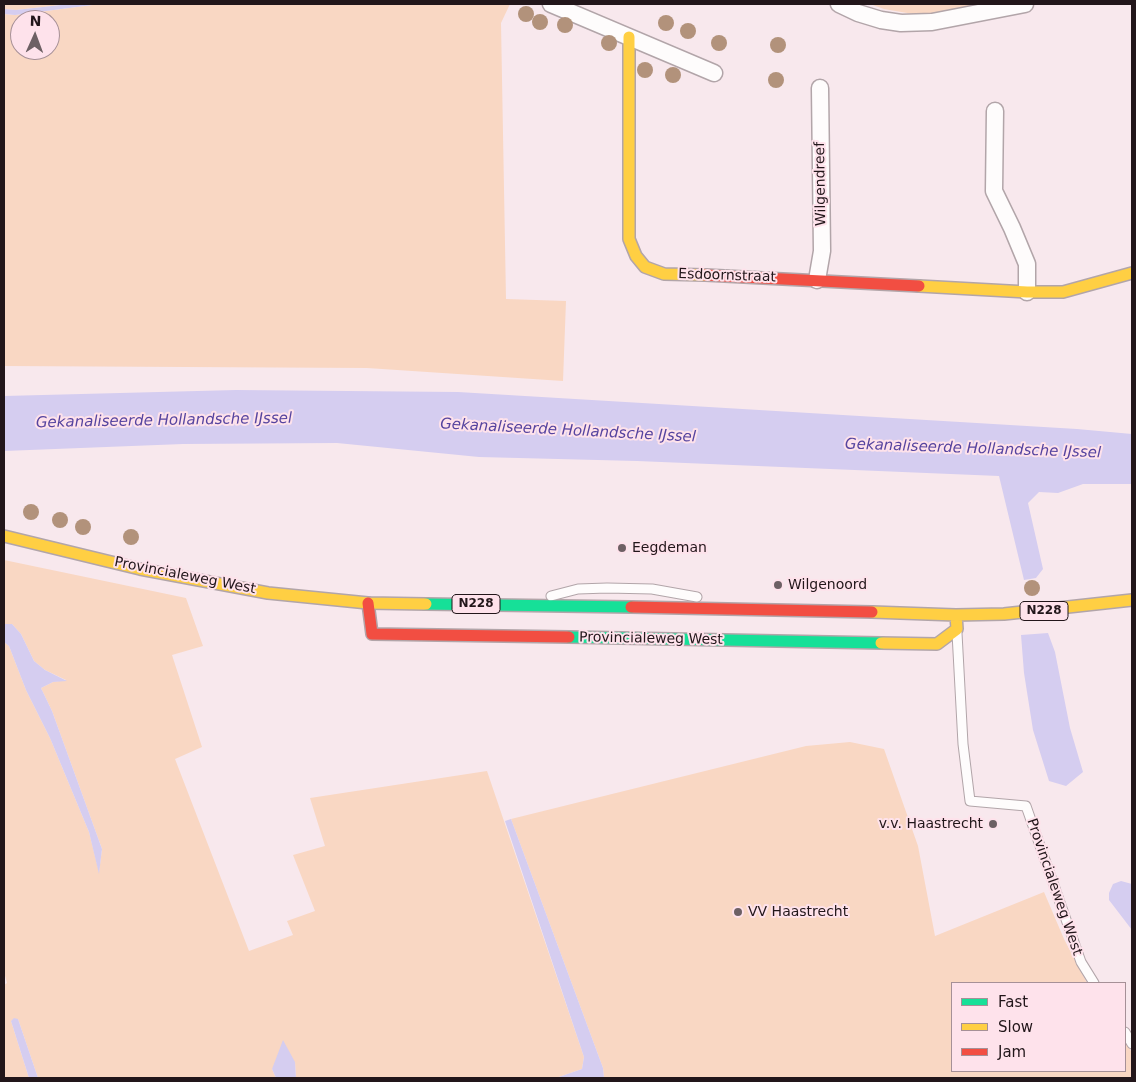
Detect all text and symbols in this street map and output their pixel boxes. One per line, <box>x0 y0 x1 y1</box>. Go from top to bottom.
north arrow <box>10 10 60 60</box>
text: N <box>29 13 42 29</box>
street label: Wilgendreef <box>812 142 830 226</box>
street label: Esdoornstraat <box>678 266 776 286</box>
water label: Gekanaliseerde Hollandsche IJssel <box>36 410 292 432</box>
water label: Gekanaliseerde Hollandsche IJssel <box>440 415 696 447</box>
water label: Gekanaliseerde Hollandsche IJssel <box>845 436 1101 462</box>
place label: Eegdeman <box>632 540 707 556</box>
marker: Eegdeman <box>616 542 628 554</box>
street label: Provincialeweg West <box>113 554 257 598</box>
place label: Wilgenoord <box>788 577 867 593</box>
marker: Wilgenoord <box>772 579 784 591</box>
road number: N228 <box>452 594 500 614</box>
road number: N228 <box>1020 602 1068 620</box>
street label: Provincialeweg West <box>579 629 723 649</box>
place label: v.v. Haastrecht <box>879 816 983 832</box>
street label: Provincialeweg West <box>1023 816 1085 958</box>
marker: v.v. Haastrecht <box>987 818 999 830</box>
place label: VV Haastrecht <box>748 904 848 920</box>
marker: VV Haastrecht <box>732 906 744 918</box>
legend <box>951 982 1126 1072</box>
text: Fast <box>998 993 1028 1011</box>
text: Slow <box>998 1018 1033 1036</box>
text: Jam <box>998 1043 1026 1061</box>

